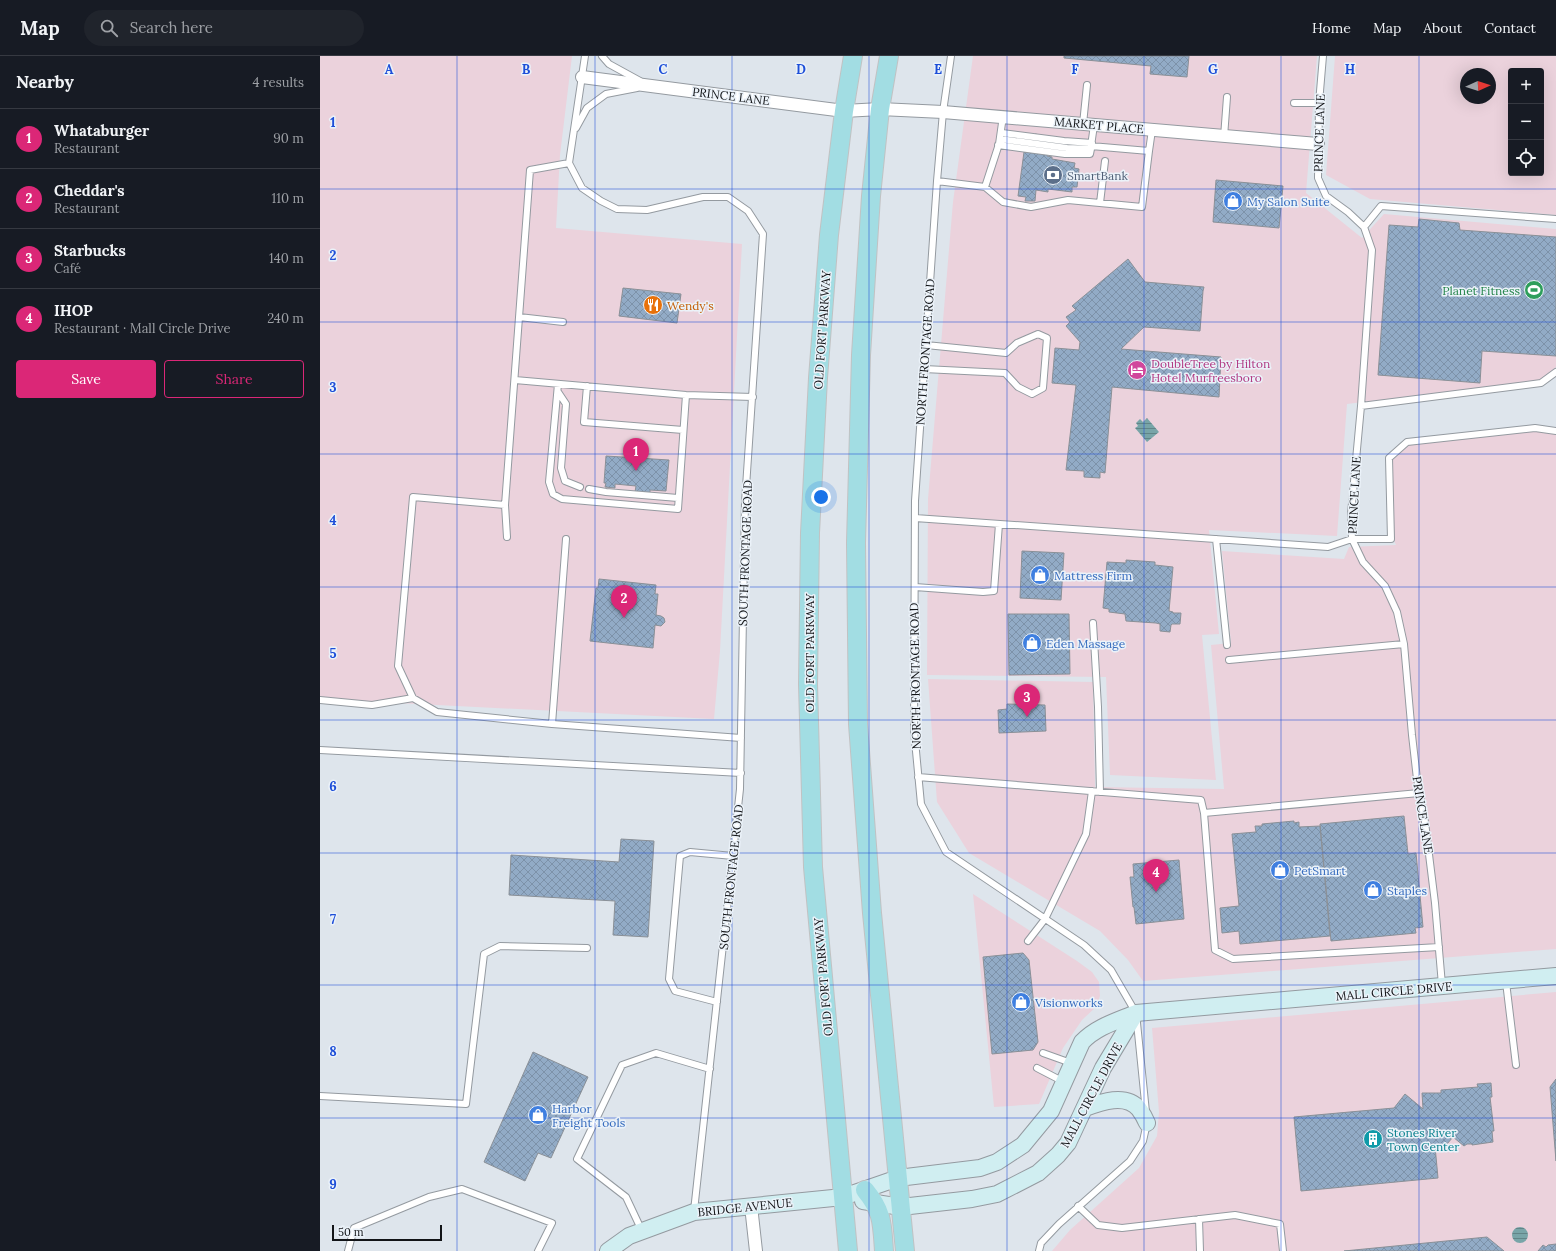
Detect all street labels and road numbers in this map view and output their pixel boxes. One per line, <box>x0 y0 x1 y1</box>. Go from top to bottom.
street label: PRINCE LANE <box>691 84 771 108</box>
street label: PRINCE LANE <box>1310 94 1328 172</box>
street label: MARKET PLACE <box>1053 114 1145 136</box>
street label: OLD FORT PARKWAY <box>810 270 834 390</box>
street label: NORTH FRONTAGE ROAD <box>912 278 938 426</box>
street label: PRINCE LANE <box>1344 456 1364 534</box>
street label: SOUTH FRONTAGE ROAD <box>735 480 755 626</box>
street label: OLD FORT PARKWAY <box>802 593 817 712</box>
street label: NORTH FRONTAGE ROAD <box>906 602 924 750</box>
street label: PRINCE LANE <box>1409 775 1437 855</box>
street label: SOUTH FRONTAGE ROAD <box>716 804 746 950</box>
street label: OLD FORT PARKWAY <box>810 917 836 1037</box>
street label: MALL CIRCLE DRIVE <box>1335 978 1453 1004</box>
street label: MALL CIRCLE DRIVE <box>1057 1040 1125 1150</box>
street label: BRIDGE AVENUE <box>697 1195 793 1219</box>

